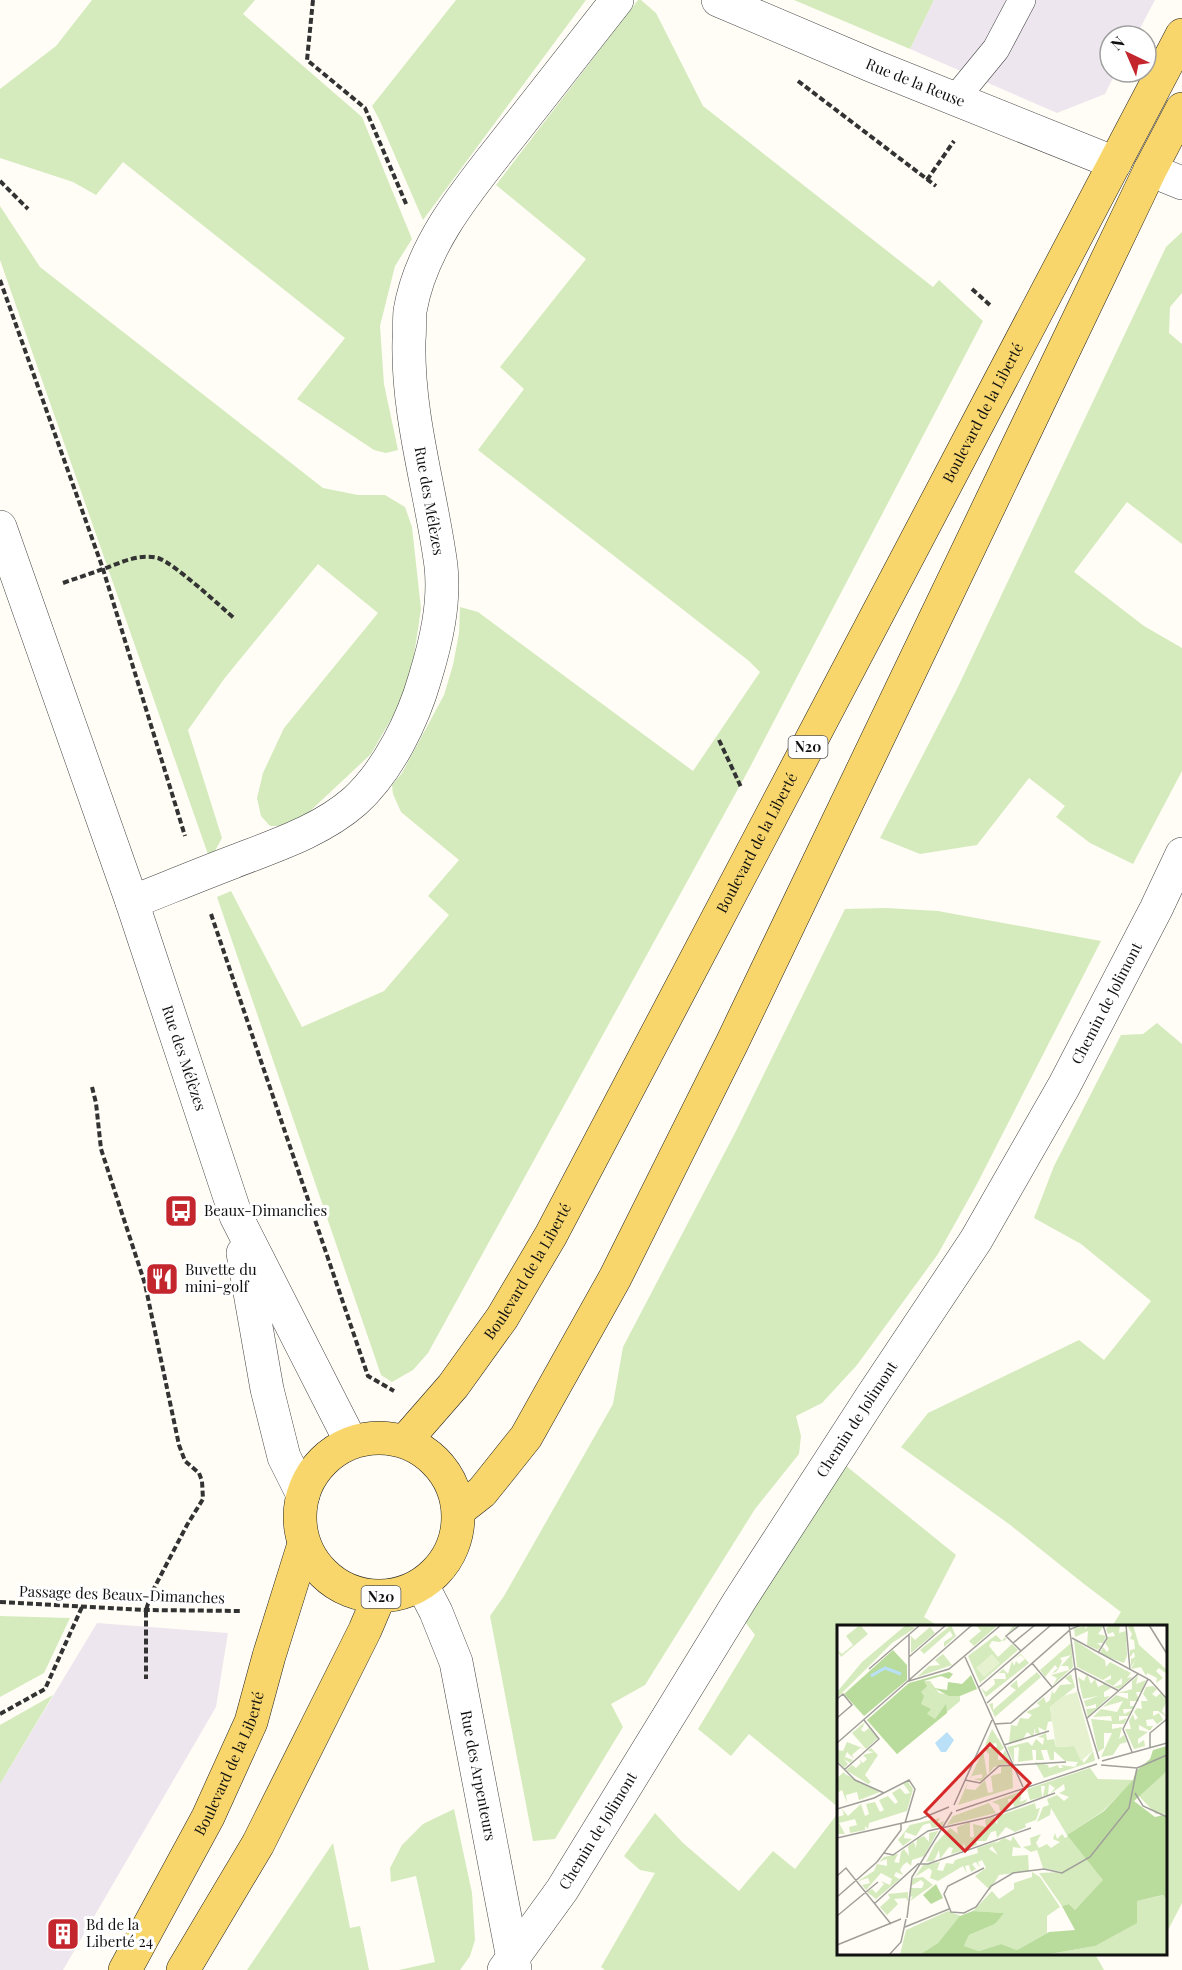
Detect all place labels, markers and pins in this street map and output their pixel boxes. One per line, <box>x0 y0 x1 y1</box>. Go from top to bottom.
bus stop icon: Beaux-Dimanches <box>163 1193 199 1229</box>
place label: Beaux-Dimanches <box>204 1200 327 1220</box>
place label: Buvette du mini-golf <box>185 1259 257 1296</box>
restaurant icon: Buvette du mini-golf <box>144 1261 180 1297</box>
place label: Bd de la Liberté 24 <box>86 1914 153 1951</box>
building icon: Bd de la Liberté 24 <box>45 1916 81 1952</box>

